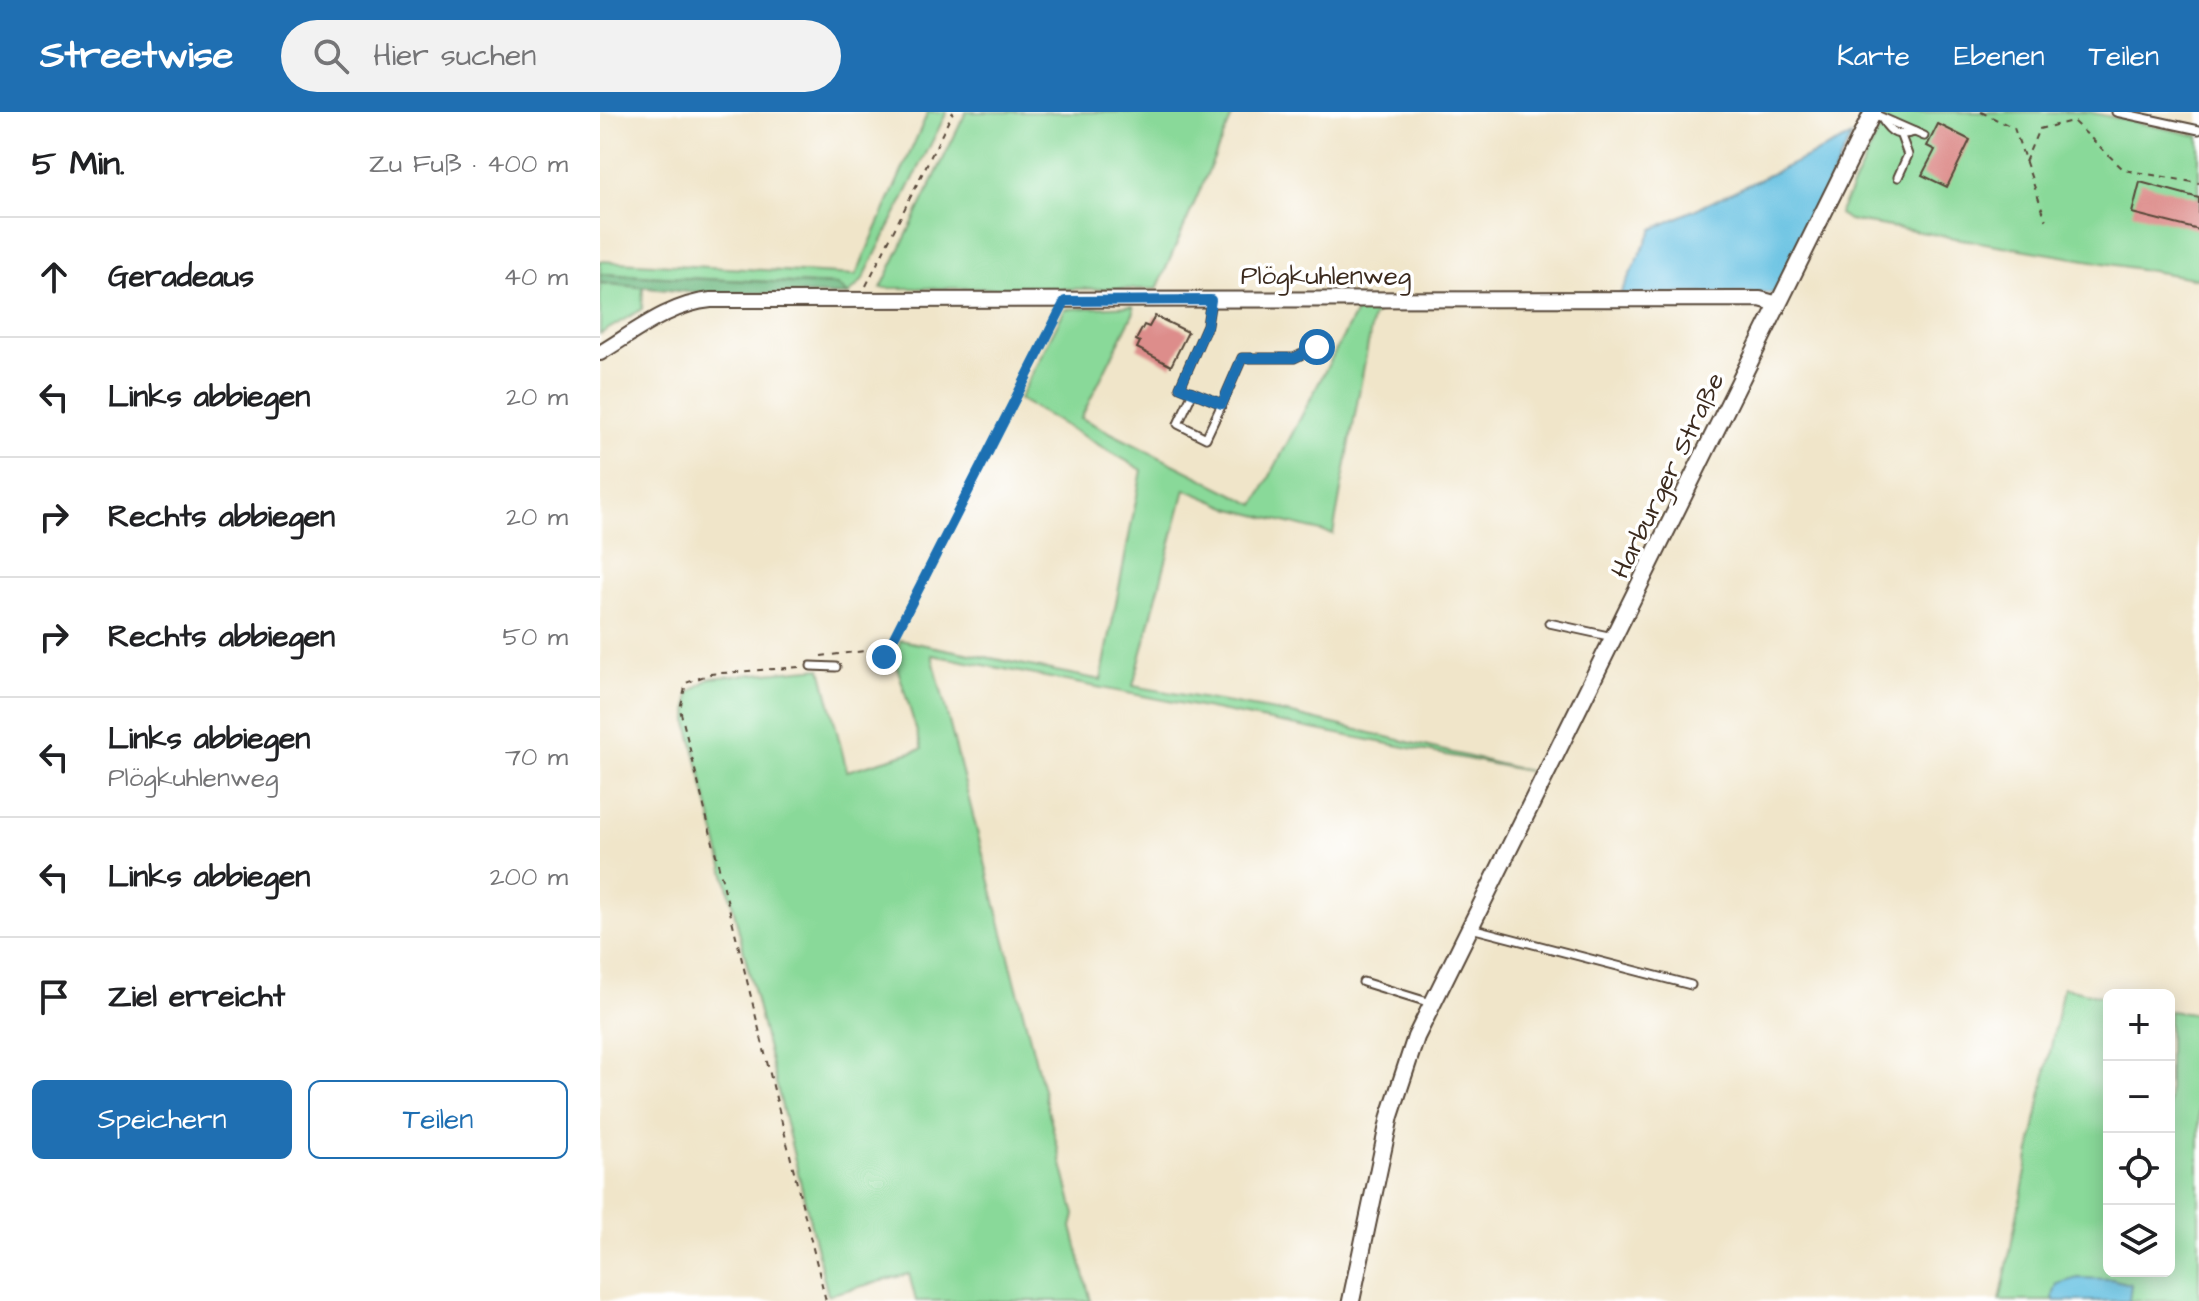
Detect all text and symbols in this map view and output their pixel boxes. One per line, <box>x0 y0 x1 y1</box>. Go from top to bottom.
search box <box>281 20 841 92</box>
text: Streetwise <box>40 30 233 82</box>
icon: search <box>309 34 353 78</box>
text: Hier suchen <box>373 35 536 77</box>
text: Karte <box>1837 37 1910 76</box>
text: Ebenen <box>1954 37 2045 76</box>
text: Teilen <box>2089 37 2159 76</box>
text: 5 Min. <box>32 140 125 188</box>
text: Zu Fuß · 400 m <box>369 146 568 182</box>
icon: ahead <box>32 255 76 299</box>
text: Geradeaus <box>108 256 254 298</box>
street label: Plögkuhlenweg <box>1241 258 1411 296</box>
text: 40 m <box>503 259 568 295</box>
route start <box>1299 329 1335 365</box>
street label: Harburger Straße <box>1602 366 1735 585</box>
icon: left <box>32 375 76 419</box>
text: Links abbiegen <box>108 376 310 418</box>
text: 20 m <box>506 379 568 415</box>
icon: right <box>32 495 76 539</box>
text: Rechts abbiegen <box>108 496 335 538</box>
text: 20 m <box>506 499 568 535</box>
icon: right <box>32 615 76 659</box>
text: Rechts abbiegen <box>108 616 335 658</box>
text: 50 m <box>503 619 568 655</box>
route end <box>866 639 902 675</box>
text: Links abbiegen <box>108 718 310 760</box>
icon: left <box>32 735 76 779</box>
text: 70 m <box>505 739 568 775</box>
text: Plögkuhlenweg <box>108 760 278 796</box>
icon: left <box>32 855 76 899</box>
text: Links abbiegen <box>108 856 310 898</box>
text: 200 m <box>490 859 568 895</box>
icon: arrive <box>32 975 76 1019</box>
text: Ziel erreicht <box>108 976 285 1018</box>
map controls <box>2103 989 2175 1277</box>
button: + <box>2103 989 2175 1061</box>
button: − <box>2103 1061 2175 1133</box>
button: Speichern <box>32 1080 292 1159</box>
button: Teilen <box>308 1080 568 1159</box>
button: locate <box>2103 1133 2175 1205</box>
button: layers <box>2103 1205 2175 1277</box>

